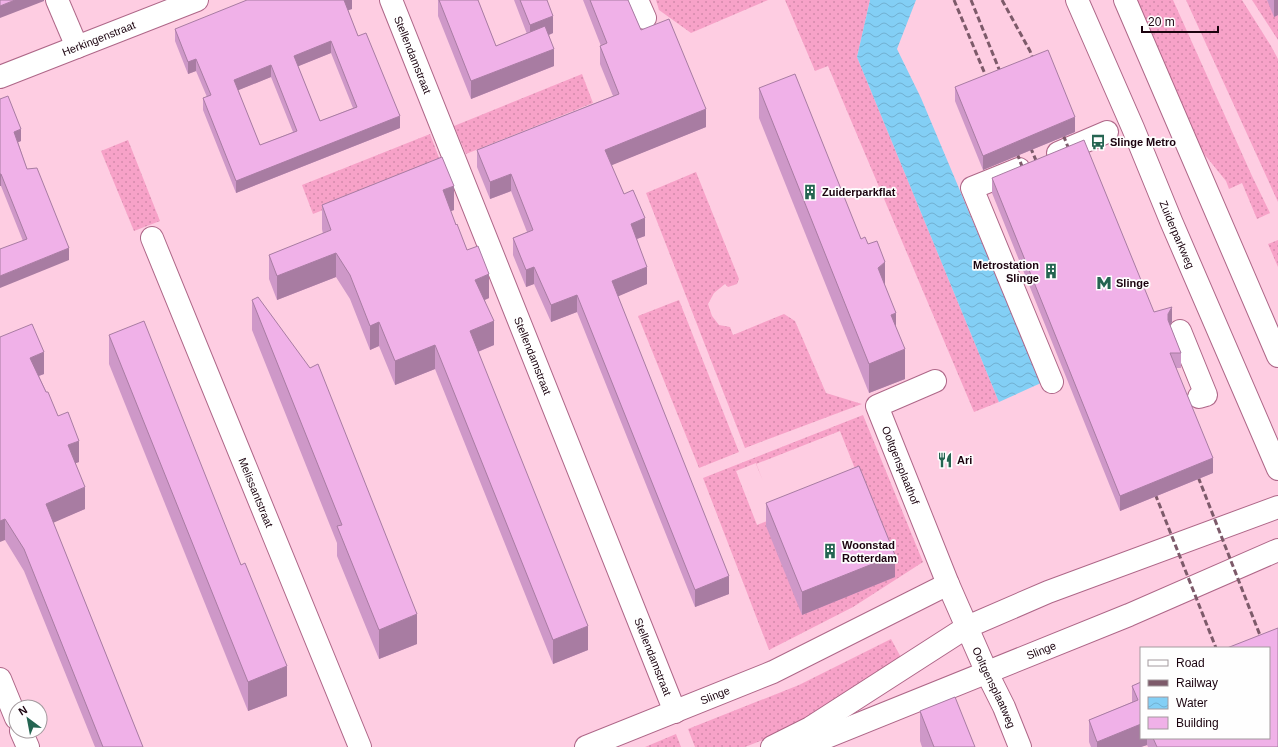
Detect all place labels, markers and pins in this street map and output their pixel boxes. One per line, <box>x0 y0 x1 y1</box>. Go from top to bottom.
bus stop icon: Slinge Metro <box>1089 133 1107 151</box>
place label: Slinge Metro <box>1110 136 1176 148</box>
building icon: Zuiderparkflat <box>801 183 819 201</box>
place label: Zuiderparkflat <box>822 186 896 198</box>
place label: Metrostation Slinge <box>973 259 1039 284</box>
building icon: Metrostation Slinge <box>1042 262 1060 280</box>
metro station icon: Slinge <box>1095 274 1113 292</box>
place label: Slinge <box>1116 277 1149 289</box>
restaurant icon: Ari <box>936 451 954 469</box>
place label: Ari <box>957 454 972 466</box>
place label: Woonstad Rotterdam <box>842 539 897 564</box>
building icon: Woonstad Rotterdam <box>821 542 839 560</box>

